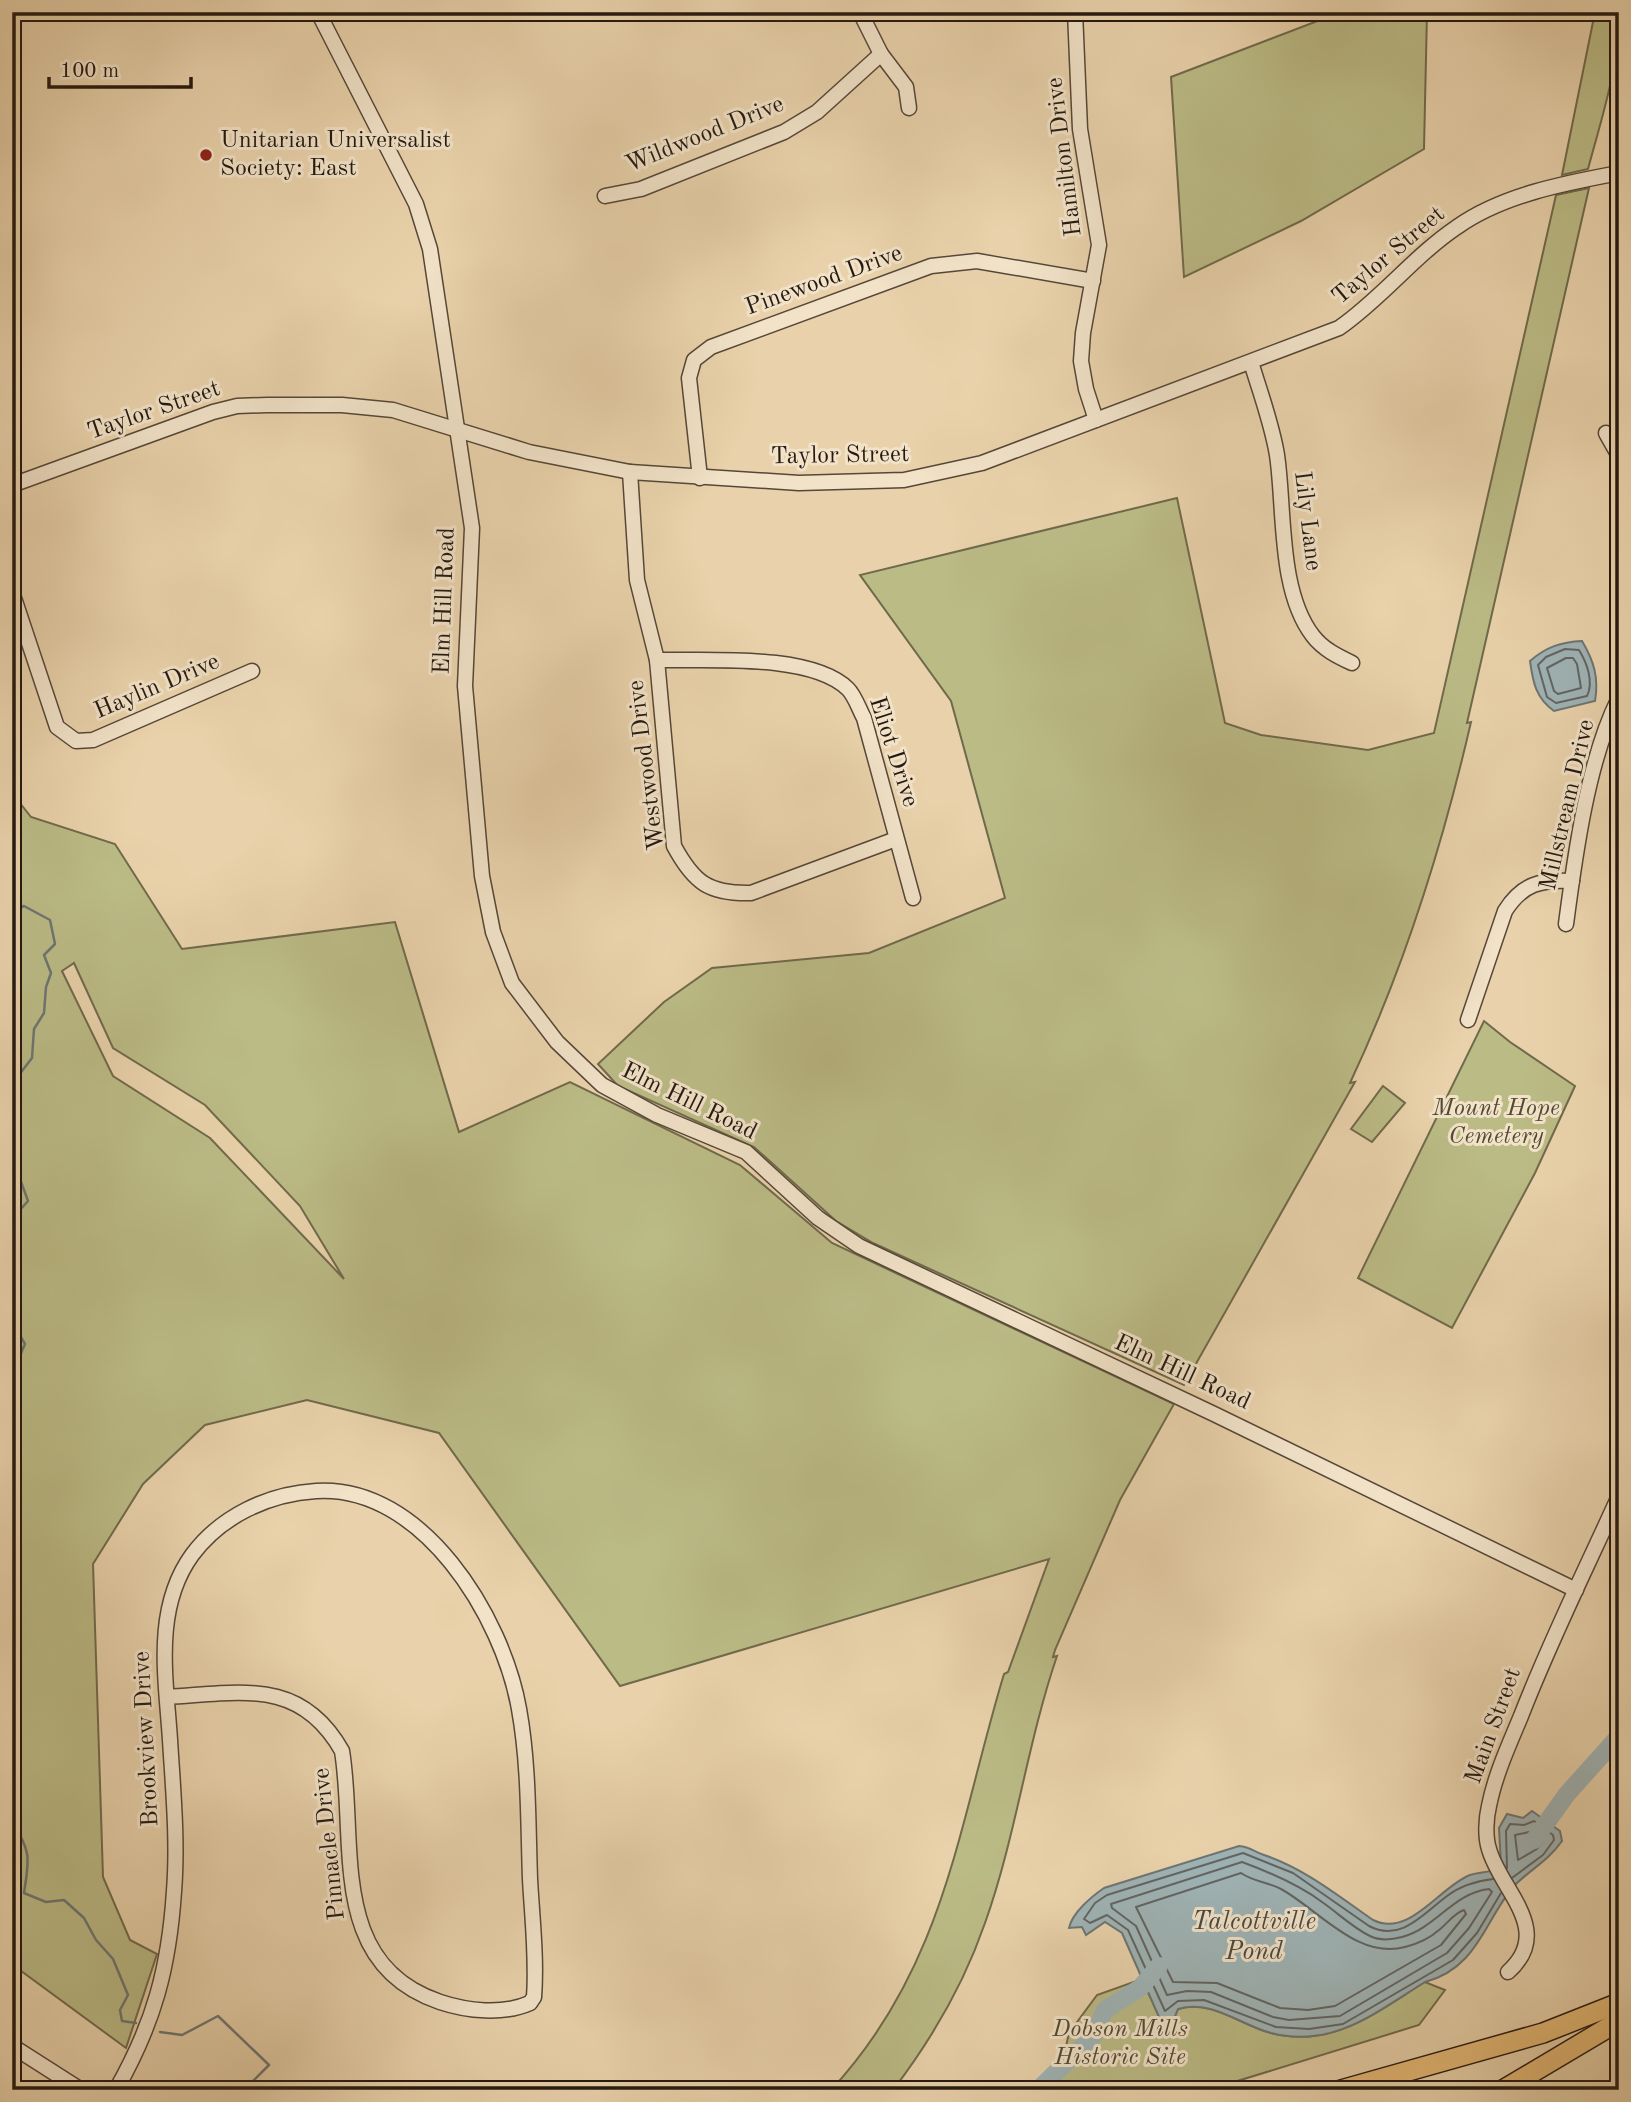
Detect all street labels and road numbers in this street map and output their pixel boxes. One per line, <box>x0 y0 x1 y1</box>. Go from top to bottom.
street label: Hamilton Drive <box>1043 76 1087 238</box>
street label: Wildwood Drive <box>623 92 787 178</box>
street label: Taylor Street <box>1328 202 1450 310</box>
street label: Pinewood Drive <box>742 242 906 320</box>
street label: Taylor Street <box>85 377 223 445</box>
street label: Taylor Street <box>770 443 910 469</box>
street label: Lily Lane <box>1289 470 1325 572</box>
street label: Elm Hill Road <box>430 527 460 675</box>
street label: Haylin Drive <box>91 650 223 724</box>
street label: Westwood Drive <box>625 678 669 852</box>
street label: Eliot Drive <box>864 694 922 810</box>
street label: Millstream Drive <box>1537 717 1599 893</box>
street label: Elm Hill Road <box>618 1059 760 1145</box>
street label: Elm Hill Road <box>1110 1331 1254 1415</box>
street label: Brookview Drive <box>130 1651 164 1827</box>
street label: Main Street <box>1462 1665 1526 1787</box>
street label: Pinnacle Drive <box>310 1767 350 1921</box>

